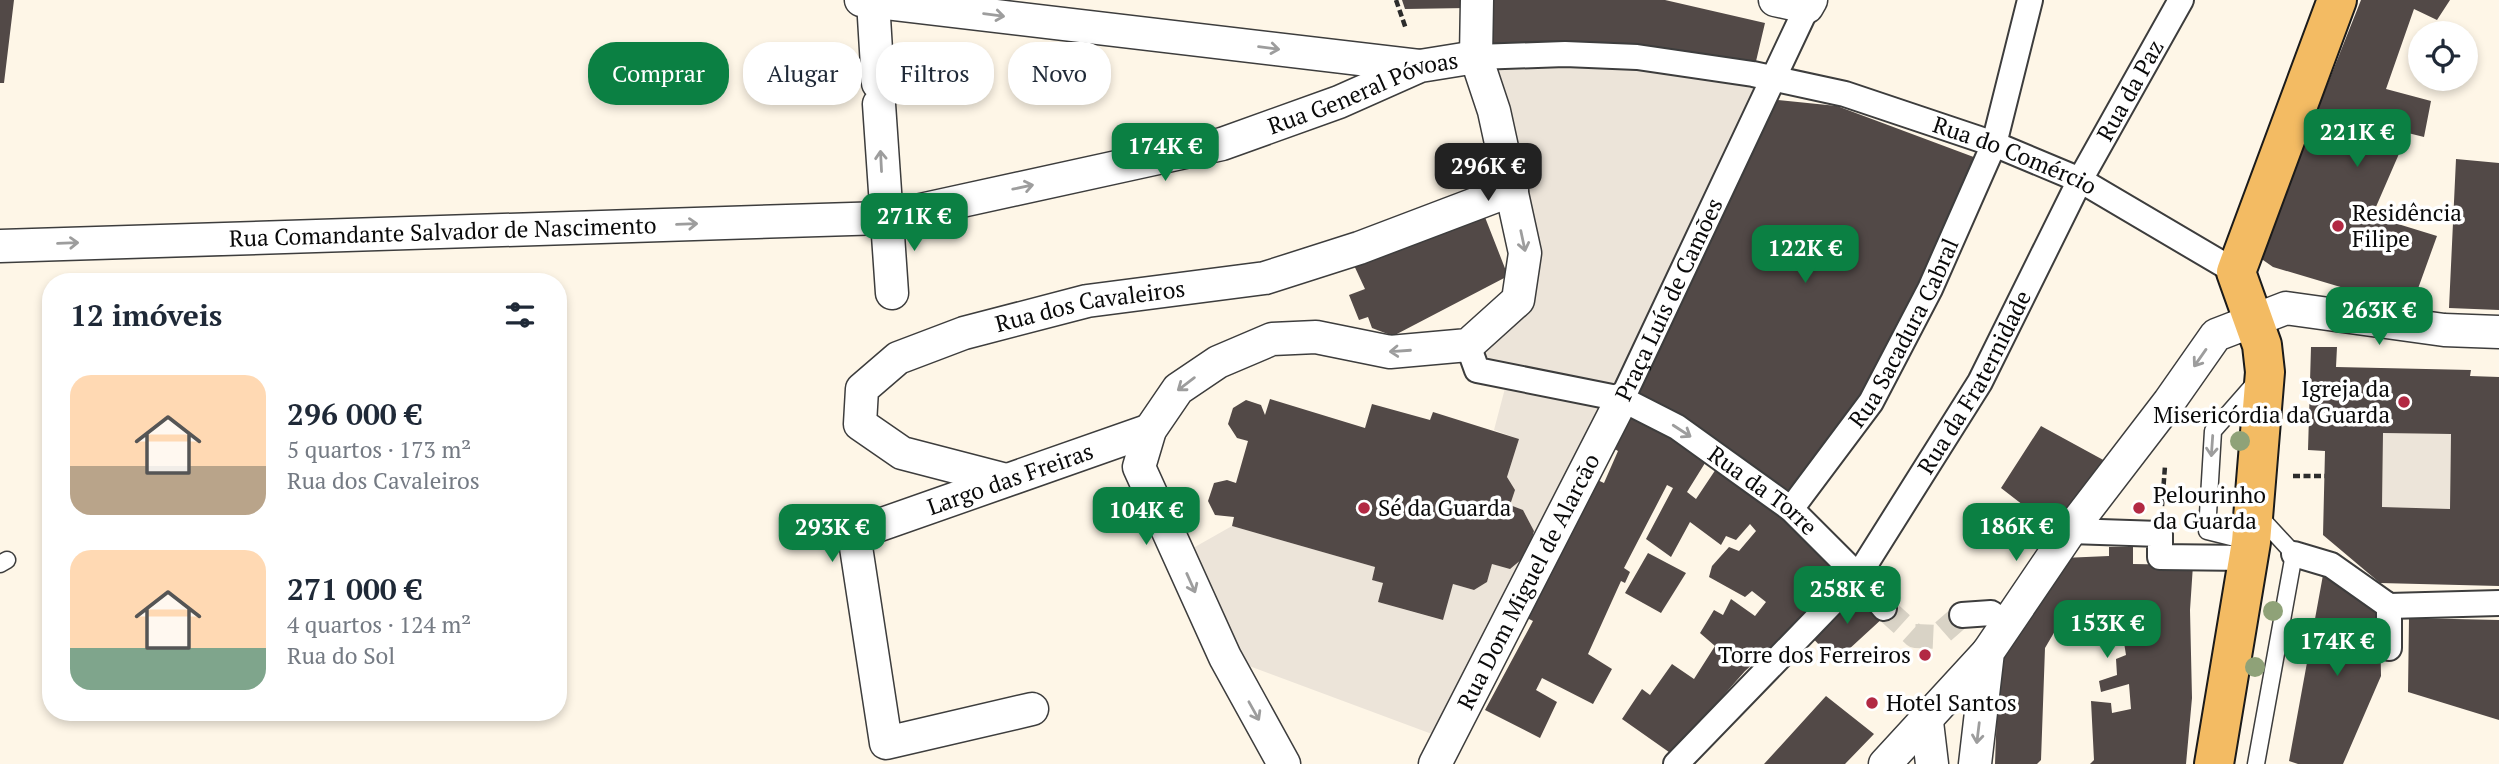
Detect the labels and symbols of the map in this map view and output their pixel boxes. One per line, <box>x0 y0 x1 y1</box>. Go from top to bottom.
one-way arrow <box>982 9 1005 22</box>
street label: Rua da Paz <box>2089 34 2171 146</box>
one-way arrow <box>1257 41 1279 54</box>
street label: Rua General Póvoas <box>1263 44 1460 141</box>
street label: Rua do Comércio <box>1929 109 2103 202</box>
pin: 221K € <box>2300 110 2414 169</box>
pin: 174K € <box>1108 124 1222 183</box>
pin: 296K € <box>1431 144 1545 203</box>
one-way arrow <box>875 149 888 172</box>
one-way arrow <box>1011 180 1034 194</box>
street label: Praça Luís de Camões <box>1607 193 1730 406</box>
pin: 271K € <box>857 194 971 253</box>
place label: Residência Filipe <box>2352 197 2462 254</box>
street label: Rua Comandante Salvador de Nascimento <box>229 209 657 254</box>
one-way arrow <box>676 217 699 230</box>
marker: Residência Filipe <box>2330 218 2346 234</box>
pin: 122K € <box>1748 226 1862 285</box>
one-way arrow <box>1516 229 1530 252</box>
street label: Rua Sacadura Cabral <box>1841 233 1965 434</box>
one-way arrow <box>56 236 79 249</box>
street label: Rua dos Cavaleiros <box>992 272 1187 339</box>
street label: Rua da Fraternidade <box>1910 285 2038 480</box>
pin: 263K € <box>2322 288 2436 347</box>
one-way arrow <box>1389 344 1412 357</box>
one-way arrow <box>2193 348 2207 367</box>
place label: Igreja da Misericórdia da Guarda <box>2153 373 2390 430</box>
one-way arrow <box>1177 377 1196 391</box>
marker: Igreja da Misericórdia da Guarda <box>2396 394 2412 410</box>
one-way arrow <box>1672 424 1691 438</box>
one-way arrow <box>2205 434 2218 456</box>
street label: Largo das Freiras <box>923 435 1097 522</box>
street label: Rua da Torre <box>1702 438 1824 542</box>
street label: Rua Dom Miguel de Alarcão <box>1450 448 1606 715</box>
place label: Pelourinho da Guarda <box>2153 479 2266 536</box>
pin: 104K € <box>1089 488 1203 547</box>
place label: Sé da Guarda <box>1378 492 1512 523</box>
marker: Sé da Guarda <box>1356 500 1372 516</box>
marker: Pelourinho da Guarda <box>2131 500 2147 516</box>
pin: 293K € <box>775 504 889 564</box>
pin: 186K € <box>1959 504 2073 563</box>
pin: 258K € <box>1790 566 1904 626</box>
one-way arrow <box>1185 572 1198 594</box>
pin: 153K € <box>2050 600 2164 660</box>
pin: 174K € <box>2280 618 2394 678</box>
place label: Torre dos Ferreiros <box>1718 639 1911 670</box>
marker: Torre dos Ferreiros <box>1917 647 1933 663</box>
place label: Hotel Santos <box>1886 687 2017 718</box>
marker: Hotel Santos <box>1864 695 1880 711</box>
one-way arrow <box>1247 700 1261 720</box>
one-way arrow <box>1972 721 1985 743</box>

